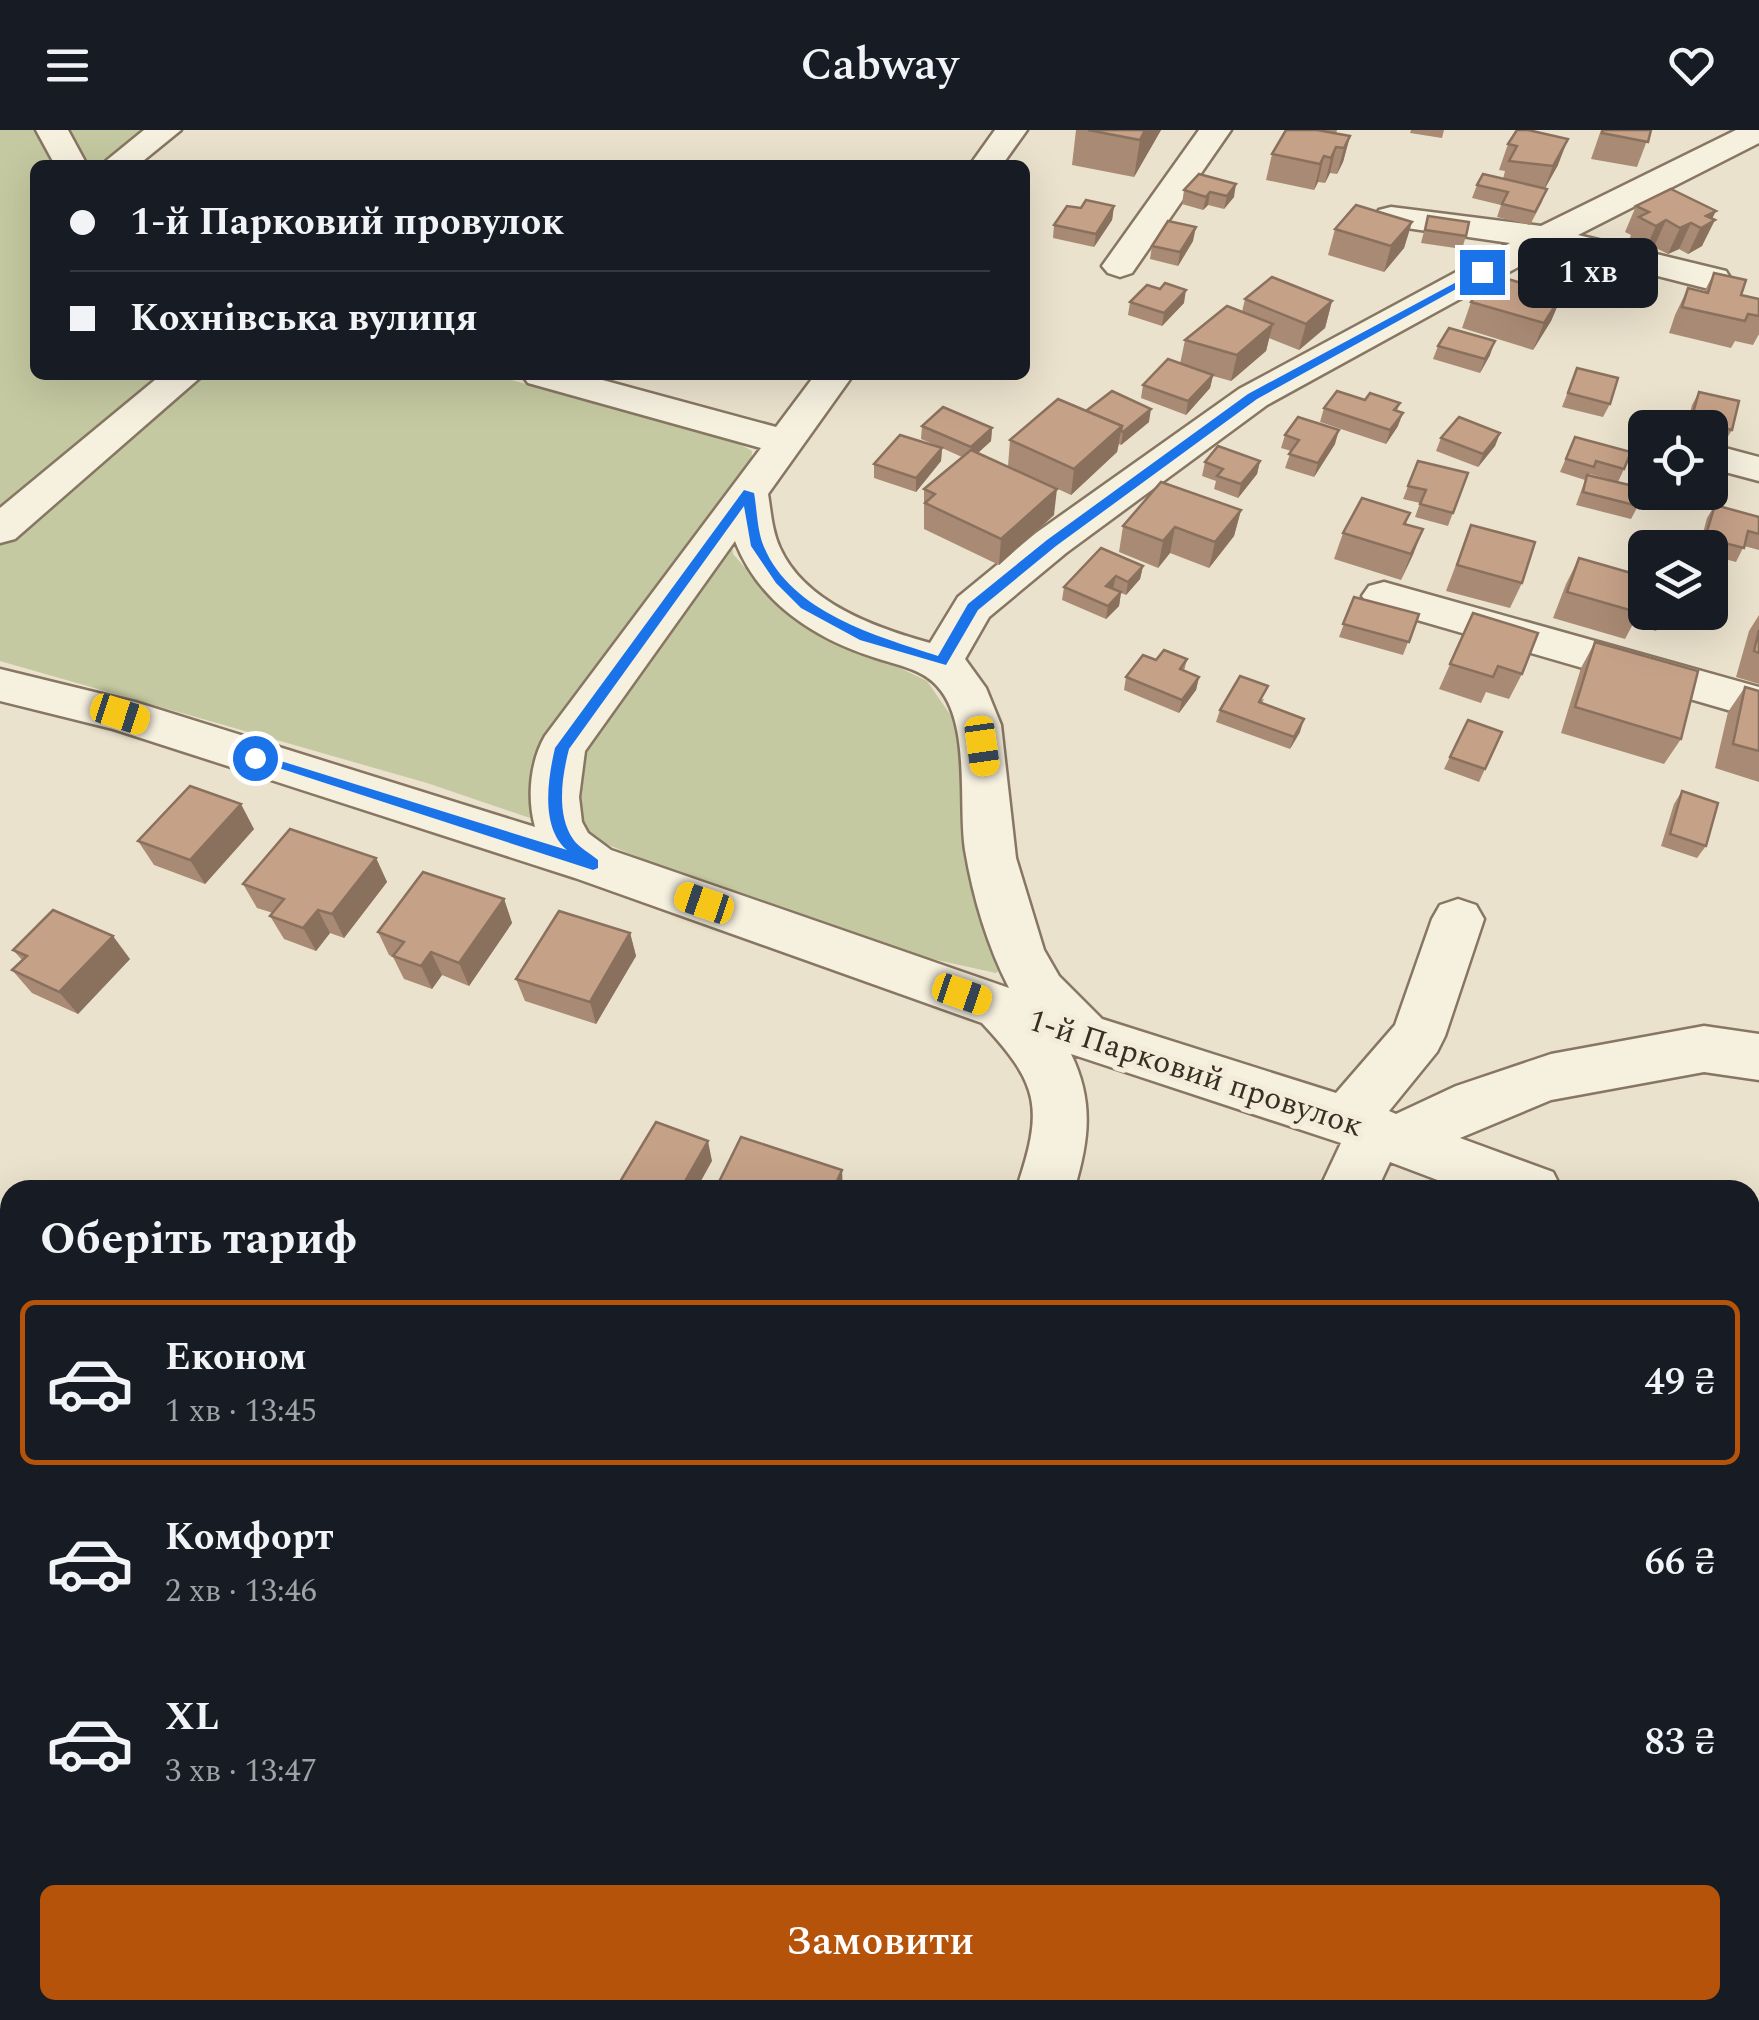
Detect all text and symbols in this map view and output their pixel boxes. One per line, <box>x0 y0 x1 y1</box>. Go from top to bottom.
text: Cabway <box>801 31 958 100</box>
icon: menu <box>40 38 95 93</box>
icon: heart <box>1664 38 1719 93</box>
text: 1-й Парковий провулок <box>130 194 564 252</box>
callout: 1 хв <box>1517 237 1657 307</box>
text: 1 хв <box>1559 248 1617 297</box>
route end <box>1460 250 1505 295</box>
text: Кохнівська вулиця <box>130 290 478 348</box>
map controls <box>1628 410 1728 630</box>
button: locate <box>1628 410 1728 510</box>
button: layers <box>1628 530 1728 630</box>
car <box>87 690 153 738</box>
car <box>963 714 1001 778</box>
route start <box>233 736 278 781</box>
car <box>671 879 737 927</box>
car <box>929 970 995 1018</box>
street label: 1-й Парковий провулок <box>1022 996 1369 1151</box>
text: Оберіть тариф <box>40 1205 357 1274</box>
text: Економ <box>165 1329 307 1387</box>
icon: car <box>45 1338 135 1428</box>
text: 49 ₴ <box>1644 1354 1715 1412</box>
text: 1 хв · 13:45 <box>165 1387 317 1436</box>
text: Комфорт <box>165 1509 334 1567</box>
icon: car <box>45 1518 135 1608</box>
text: 66 ₴ <box>1644 1534 1715 1592</box>
text: 2 хв · 13:46 <box>165 1567 317 1616</box>
text: XL <box>165 1689 219 1747</box>
icon: car <box>45 1698 135 1788</box>
text: 83 ₴ <box>1644 1714 1715 1772</box>
text: 3 хв · 13:47 <box>165 1747 317 1796</box>
button: Замовити <box>40 1885 1720 2000</box>

